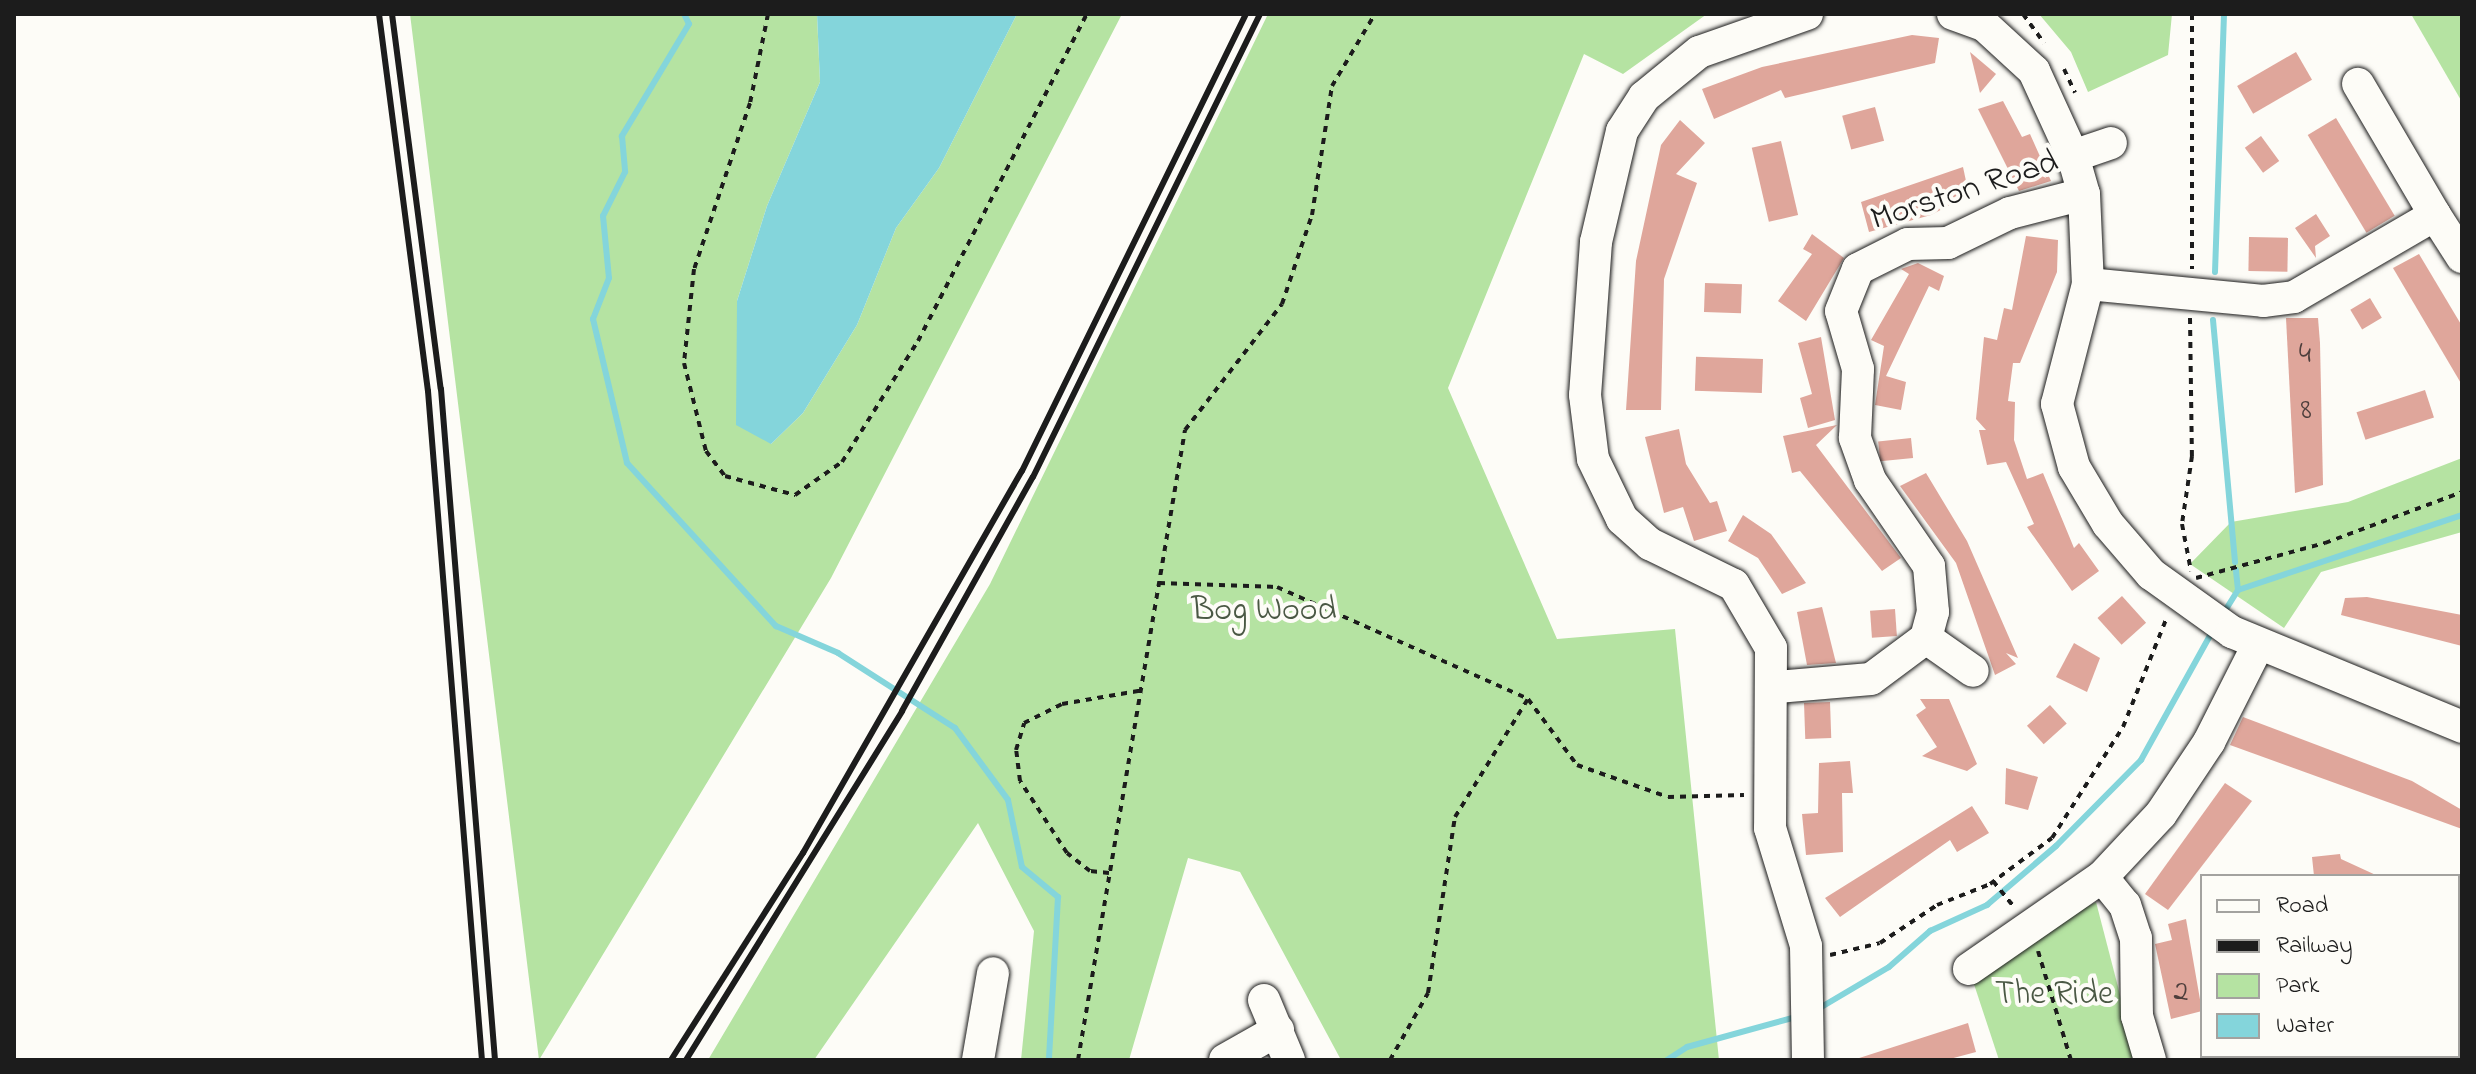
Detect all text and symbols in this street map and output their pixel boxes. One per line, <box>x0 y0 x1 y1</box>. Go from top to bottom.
street label: Morston Road <box>1866 143 2064 241</box>
house number: 4 <box>2299 337 2311 373</box>
house number: 8 <box>2300 393 2312 429</box>
park label: Bog Wood <box>1191 592 1337 632</box>
legend <box>2200 874 2460 1058</box>
text: Road <box>2276 889 2328 924</box>
text: Railway <box>2276 929 2353 964</box>
text: Park <box>2276 969 2319 1004</box>
house number: 2 <box>2174 975 2188 1011</box>
park label: The Ride <box>1995 976 2113 1016</box>
text: Water <box>2276 1009 2334 1044</box>

